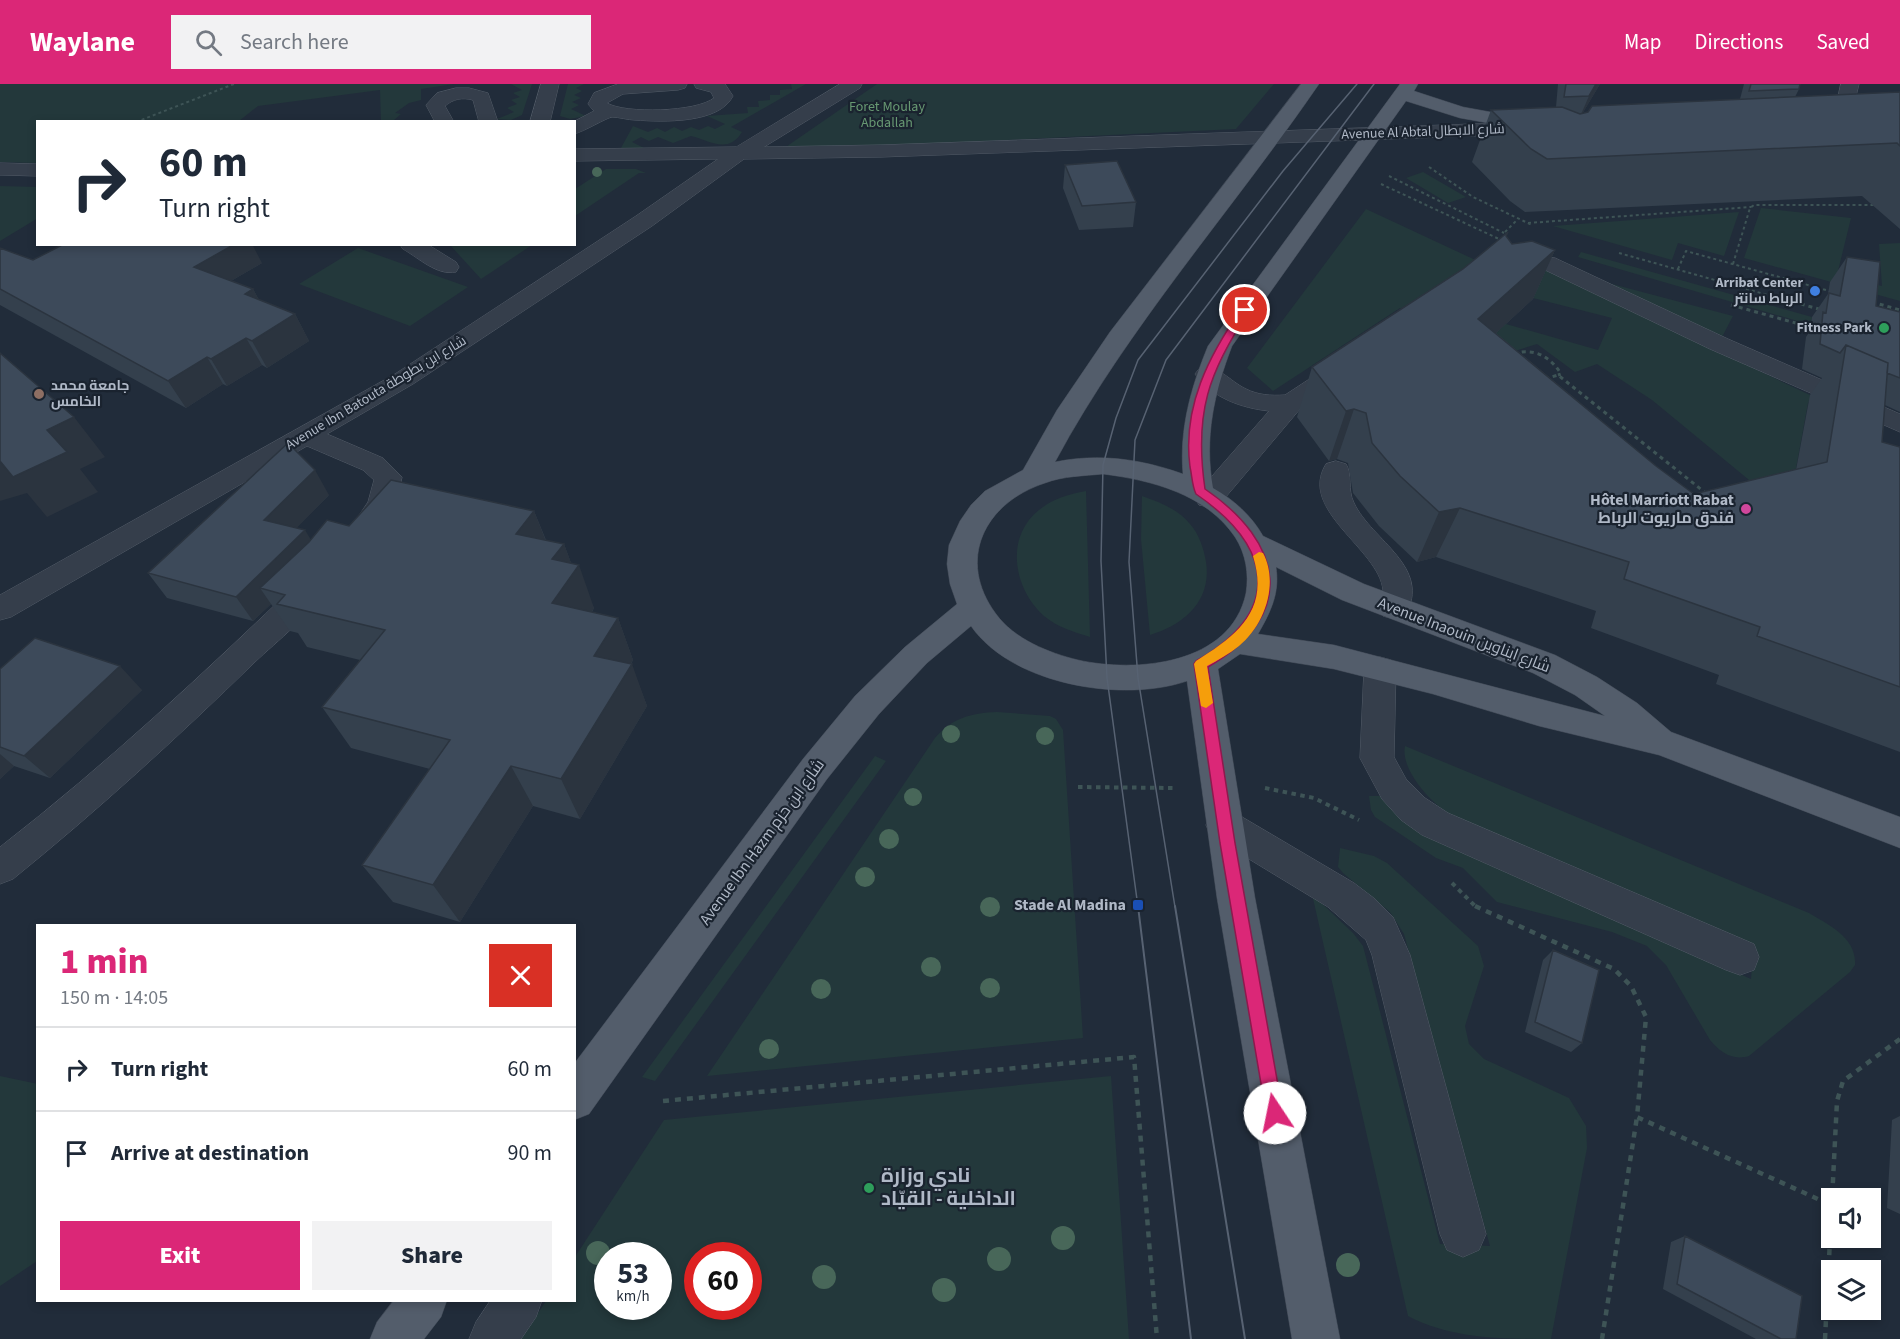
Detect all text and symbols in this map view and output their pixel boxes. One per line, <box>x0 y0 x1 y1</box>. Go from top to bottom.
search box <box>171 15 591 69</box>
text: Waylane <box>30 22 135 62</box>
icon: search <box>192 26 225 59</box>
text: Search here <box>240 26 349 58</box>
text: Map <box>1624 27 1662 57</box>
text: Directions <box>1695 27 1783 57</box>
text: Saved <box>1816 27 1870 57</box>
park label: Foret Moulay Abdallah <box>849 97 925 133</box>
street label: Avenue Al Abtal شارع الابطال <box>1341 119 1505 145</box>
text: 60 m <box>159 133 248 193</box>
icon: right <box>60 144 138 222</box>
text: Turn right <box>159 189 270 228</box>
place label: Arribat Center الرباط سانتر <box>1714 273 1803 309</box>
pin <box>1219 284 1270 335</box>
marker: Arribat Center الرباط سانتر <box>1808 284 1822 298</box>
icon: arrive <box>1228 293 1261 326</box>
place label: Fitness Park <box>1796 318 1872 338</box>
marker: Fitness Park <box>1877 321 1891 335</box>
street label: Avenue Ibn Batouta شارع ابن بطوطة <box>282 331 470 455</box>
place label: جامعة محمد الخامس <box>51 376 129 412</box>
marker: جامعة محمد الخامس <box>32 387 46 401</box>
place label: Hôtel Marriott Rabat فندق ماريوت الرباط <box>1590 489 1734 529</box>
marker: Hôtel Marriott Rabat فندق ماريوت الرباط <box>1739 502 1753 516</box>
street label: Avenue Inaouin شارع ايناوين <box>1375 592 1553 678</box>
street label: Avenue Ibn Hazm شارع ابن حزم <box>694 755 830 929</box>
place label: Stade Al Madina <box>1014 894 1126 916</box>
marker: Stade Al Madina <box>1131 898 1145 912</box>
text: 1 min <box>60 936 148 987</box>
button: close <box>489 944 552 1007</box>
text: 150 m · 14:05 <box>60 984 168 1012</box>
icon: right <box>60 1053 93 1086</box>
text: Turn right <box>111 1053 208 1085</box>
text: 60 m <box>507 1053 552 1085</box>
position arrow <box>1243 1081 1307 1145</box>
icon: arrive <box>60 1137 93 1170</box>
text: Arrive at destination <box>111 1137 309 1169</box>
text: 90 m <box>507 1137 552 1169</box>
place label: نادي وزارة الداخلية - القيّاد <box>881 1162 1016 1213</box>
marker: نادي وزارة الداخلية - القيّاد <box>862 1181 876 1195</box>
map controls <box>1821 1188 1881 1320</box>
button: sound <box>1821 1188 1881 1248</box>
button: Exit <box>60 1221 300 1290</box>
button: Share <box>312 1221 552 1290</box>
speed limit sign: 60 <box>684 1242 762 1320</box>
text: 53 <box>617 1252 649 1295</box>
button: layers <box>1821 1260 1881 1320</box>
text: km/h <box>616 1286 650 1307</box>

